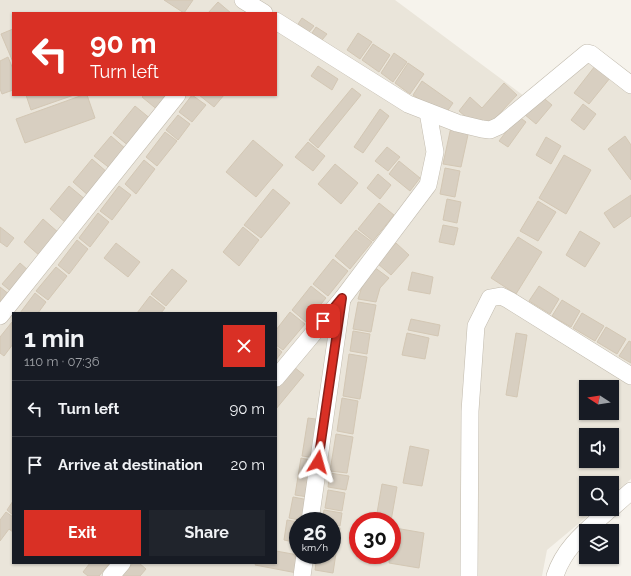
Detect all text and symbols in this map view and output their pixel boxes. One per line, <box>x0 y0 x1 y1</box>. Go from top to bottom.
text: 90 m <box>90 27 156 60</box>
icon: left <box>24 28 76 80</box>
text: Turn left <box>90 61 159 82</box>
pin <box>306 304 340 338</box>
icon: arrive <box>312 310 334 332</box>
text: 1 min <box>24 324 85 353</box>
button: close <box>223 325 265 367</box>
text: 110 m · 07:36 <box>24 354 99 369</box>
north arrow <box>579 380 619 420</box>
map controls <box>579 380 619 564</box>
icon: left <box>24 398 46 420</box>
text: Turn left <box>58 400 119 418</box>
text: 90 m <box>229 400 265 418</box>
button: sound <box>579 428 619 468</box>
position arrow <box>297 441 339 483</box>
icon: arrive <box>24 454 46 476</box>
text: Arrive at destination <box>58 456 203 474</box>
text: 20 m <box>230 456 265 474</box>
button: search <box>579 476 619 516</box>
button: Exit <box>24 510 141 556</box>
button: Share <box>149 510 265 556</box>
speed limit sign: 30 <box>349 512 401 564</box>
text: 26 <box>303 521 327 545</box>
button: layers <box>579 524 619 564</box>
text: km/h <box>302 542 328 553</box>

